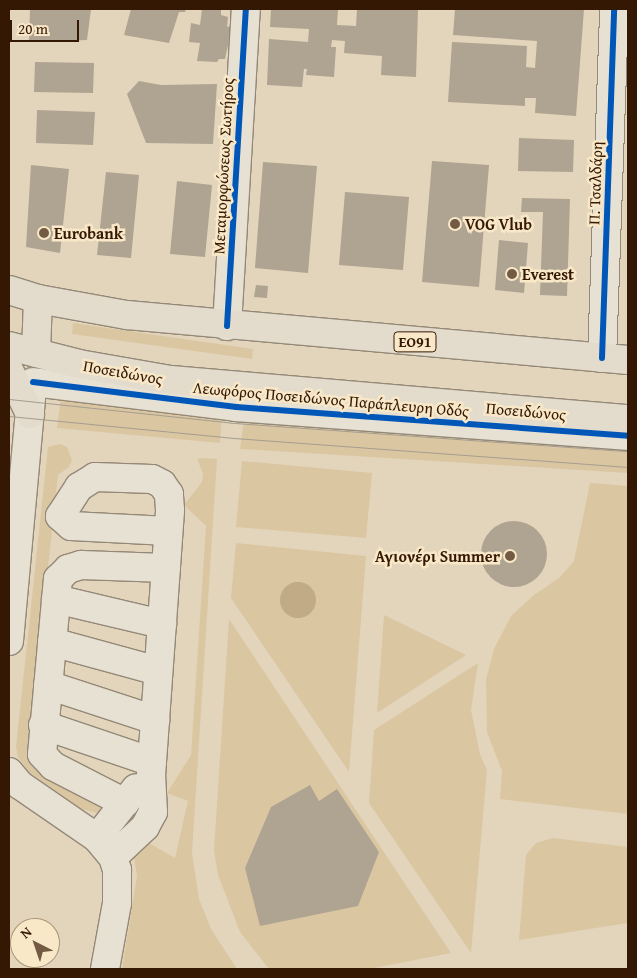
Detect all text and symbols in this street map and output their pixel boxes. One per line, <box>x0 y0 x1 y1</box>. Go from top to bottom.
scale bar <box>12 10 81 42</box>
text: 20 m <box>18 18 48 39</box>
street label: Μεταμορφώσεως Σωτήρος <box>209 77 237 255</box>
street label: Π. Τσαλδάρη <box>584 141 606 225</box>
place label: VOG Vlub <box>465 214 532 234</box>
marker: VOG Vlub <box>449 218 461 230</box>
place label: Eurobank <box>54 223 123 243</box>
marker: Eurobank <box>38 227 50 239</box>
place label: Everest <box>522 264 574 284</box>
marker: Everest <box>506 268 518 280</box>
road number: ΕΟ91 <box>392 330 438 354</box>
street label: Ποσειδώνος <box>82 356 164 388</box>
street label: Λεωφόρος Ποσειδώνος Παράπλευρη Οδός <box>192 377 470 421</box>
street label: Ποσειδώνος <box>485 398 567 424</box>
place label: Αγιονέρι Summer <box>375 546 500 566</box>
marker: Αγιονέρι Summer <box>504 550 516 562</box>
north arrow <box>10 918 60 968</box>
text: N <box>16 922 36 943</box>

